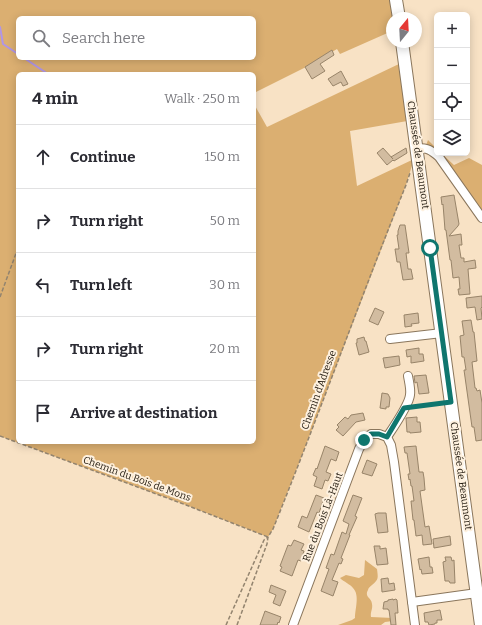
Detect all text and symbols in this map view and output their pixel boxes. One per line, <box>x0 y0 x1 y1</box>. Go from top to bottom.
north arrow <box>386 12 422 48</box>
map controls <box>434 12 470 156</box>
button: + <box>434 12 470 48</box>
search box <box>16 16 256 60</box>
icon: search <box>30 27 52 49</box>
text: Search here <box>62 29 145 47</box>
button: − <box>434 48 470 84</box>
button: locate <box>434 84 470 120</box>
text: 4 min <box>32 88 78 109</box>
text: Walk · 250 m <box>164 91 240 106</box>
street label: Chaussée de Beaumont <box>404 100 432 210</box>
button: layers <box>434 120 470 156</box>
icon: ahead <box>32 146 54 168</box>
text: Continue <box>70 148 136 166</box>
text: 150 m <box>204 149 240 164</box>
icon: right <box>32 210 54 232</box>
text: Turn right <box>70 212 143 230</box>
text: 50 m <box>210 213 240 228</box>
route start <box>421 239 439 257</box>
icon: left <box>32 274 54 296</box>
text: Turn left <box>70 276 132 294</box>
text: 30 m <box>209 277 240 292</box>
icon: right <box>32 338 54 360</box>
text: Turn right <box>70 340 143 358</box>
text: 20 m <box>210 341 240 356</box>
street label: Chemin d'Adresse <box>299 349 339 431</box>
icon: arrive <box>32 402 54 424</box>
text: Arrive at destination <box>70 404 217 422</box>
street label: Chaussée de Beaumont <box>447 421 475 531</box>
route end <box>355 431 373 449</box>
street label: Chemin du Bois de Mons <box>82 454 193 504</box>
street label: Rue du Bois Là-Haut <box>300 470 346 563</box>

